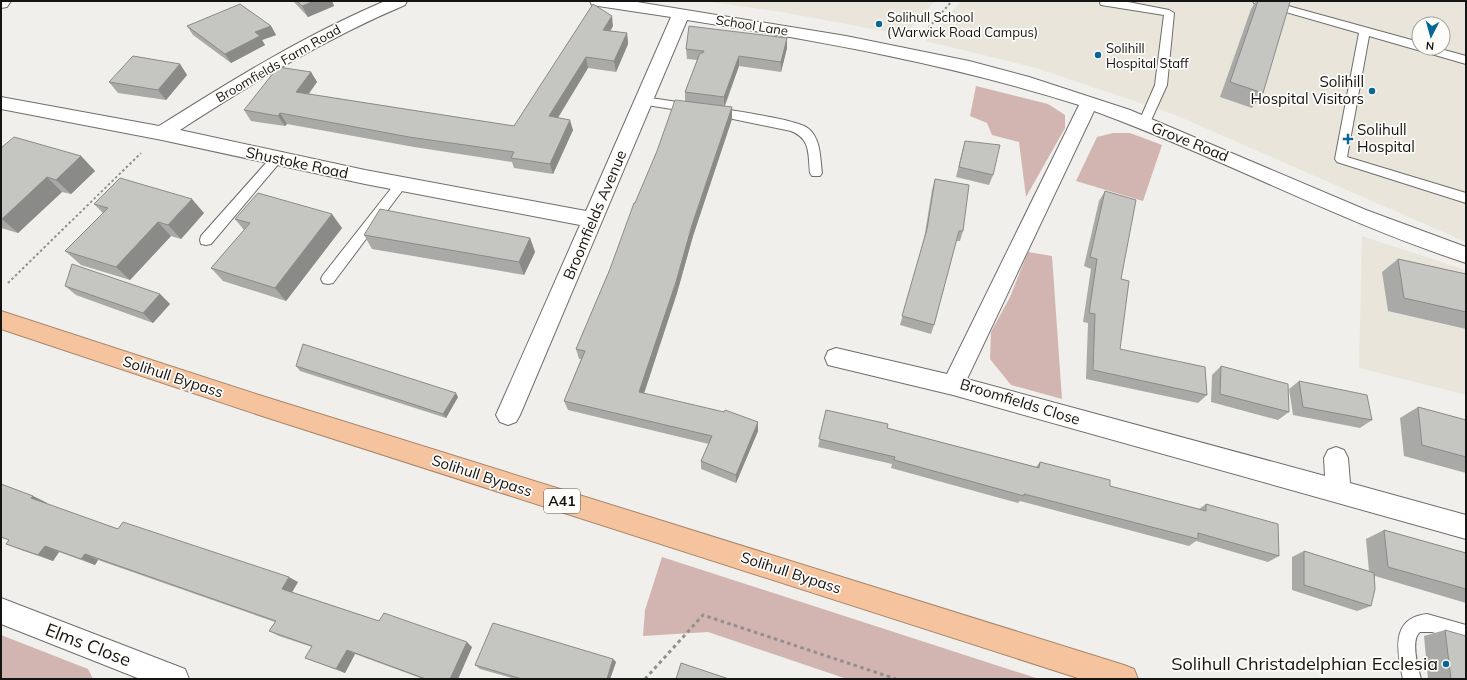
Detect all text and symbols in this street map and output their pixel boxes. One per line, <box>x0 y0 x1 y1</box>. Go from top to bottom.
place label: Solihull School (Warwick Road Campus) <box>887 9 1038 40</box>
street label: School Lane <box>715 11 789 39</box>
north arrow <box>1411 16 1451 56</box>
marker: Solihull School (Warwick Road Campus) <box>874 19 884 29</box>
street label: Broomfields Farm Road <box>213 21 343 105</box>
text: N <box>1425 39 1435 53</box>
place label: Solihill Hospital Staff <box>1106 40 1189 71</box>
marker: Solihill Hospital Staff <box>1093 50 1103 60</box>
place label: Solihill Hospital Visitors <box>1251 72 1364 108</box>
marker: Solihill Hospital Visitors <box>1367 86 1377 96</box>
street label: Grove Road <box>1149 117 1232 166</box>
place label: Solihull Hospital <box>1357 120 1415 156</box>
marker: Solihull Hospital <box>1342 133 1354 145</box>
street label: Shustoke Road <box>244 142 350 183</box>
street label: Broomfields Avenue <box>559 147 630 282</box>
street label: Solihull Bypass <box>120 351 226 402</box>
street label: Broomfields Close <box>958 374 1082 429</box>
street label: Solihull Bypass <box>429 450 535 501</box>
road number: A41 <box>544 489 580 513</box>
street label: Solihull Bypass <box>738 547 844 598</box>
street label: Elms Close <box>42 618 134 671</box>
place label: Solihull Christadelphian Ecclesia <box>1171 652 1438 675</box>
marker: Solihull Christadelphian Ecclesia <box>1441 659 1451 669</box>

